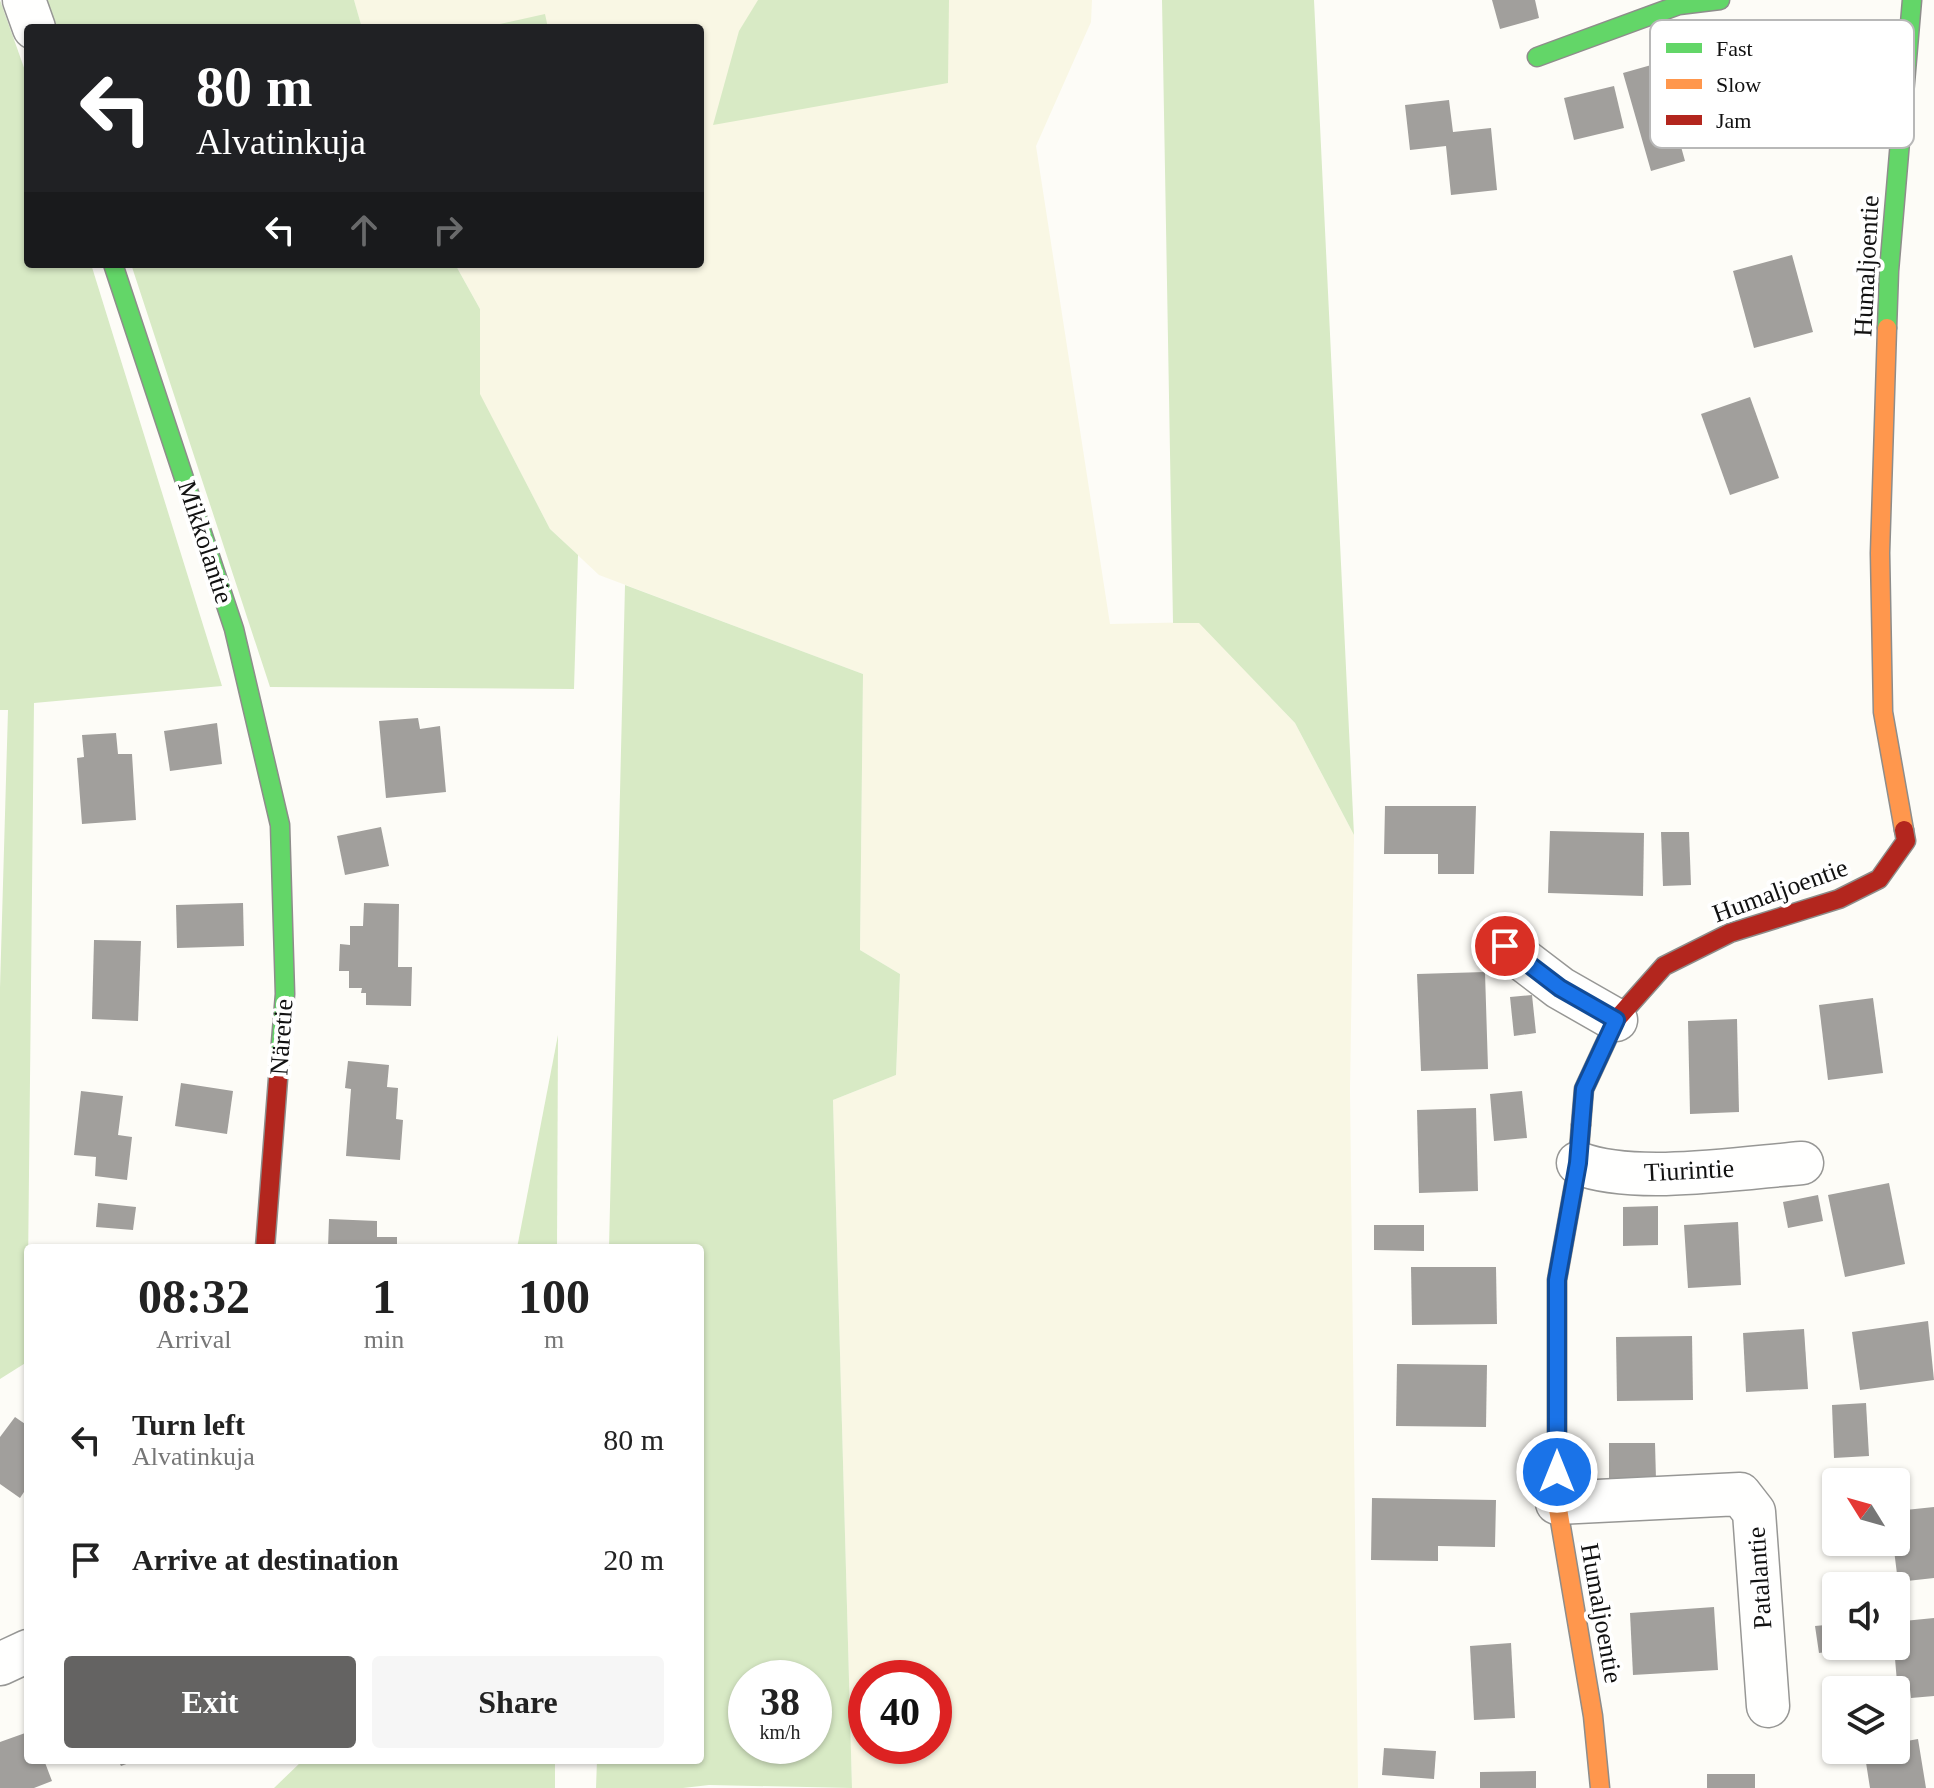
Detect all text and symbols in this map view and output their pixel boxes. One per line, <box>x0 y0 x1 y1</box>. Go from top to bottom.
legend <box>1650 20 1914 148</box>
text: Fast <box>1716 36 1753 61</box>
icon: left <box>64 56 168 160</box>
text: 80 m <box>196 56 313 118</box>
text: Slow <box>1716 72 1761 97</box>
text: Jam <box>1716 108 1751 133</box>
text: Alvatinkuja <box>196 122 366 162</box>
street label: Humaljoentie <box>1848 195 1885 337</box>
icon: left <box>258 208 302 252</box>
icon: ahead <box>342 208 386 252</box>
icon: right <box>426 208 470 252</box>
street label: Mikkolantie <box>172 477 239 607</box>
street label: Humaljoentie <box>1709 853 1852 928</box>
pin <box>1471 912 1539 980</box>
icon: arrive <box>1483 924 1527 968</box>
street label: Näretie <box>264 998 299 1076</box>
street label: Tiurintie <box>1643 1154 1735 1187</box>
text: 08:32 <box>138 1270 250 1323</box>
text: 1 <box>372 1270 396 1323</box>
text: 100 <box>518 1270 590 1323</box>
text: Arrival <box>156 1325 231 1354</box>
text: min <box>364 1325 404 1354</box>
text: m <box>544 1325 564 1354</box>
text: Turn left <box>132 1408 245 1441</box>
icon: left <box>64 1418 108 1462</box>
text: 80 m <box>603 1423 664 1456</box>
position arrow <box>1515 1430 1599 1514</box>
text: Alvatinkuja <box>132 1442 255 1471</box>
north arrow <box>1822 1468 1910 1556</box>
map controls <box>1822 1468 1910 1764</box>
street label: Patalantie <box>1741 1526 1778 1630</box>
icon: arrive <box>64 1538 108 1582</box>
street label: Humaljoentie <box>1575 1541 1628 1685</box>
text: Arrive at destination <box>132 1543 399 1576</box>
text: 20 m <box>603 1543 664 1576</box>
button: sound <box>1822 1572 1910 1660</box>
button: Exit <box>64 1656 356 1748</box>
button: Share <box>372 1656 664 1748</box>
speed limit sign: 40 <box>848 1660 952 1764</box>
button: layers <box>1822 1676 1910 1764</box>
text: 38 <box>760 1679 800 1724</box>
text: km/h <box>759 1721 801 1743</box>

